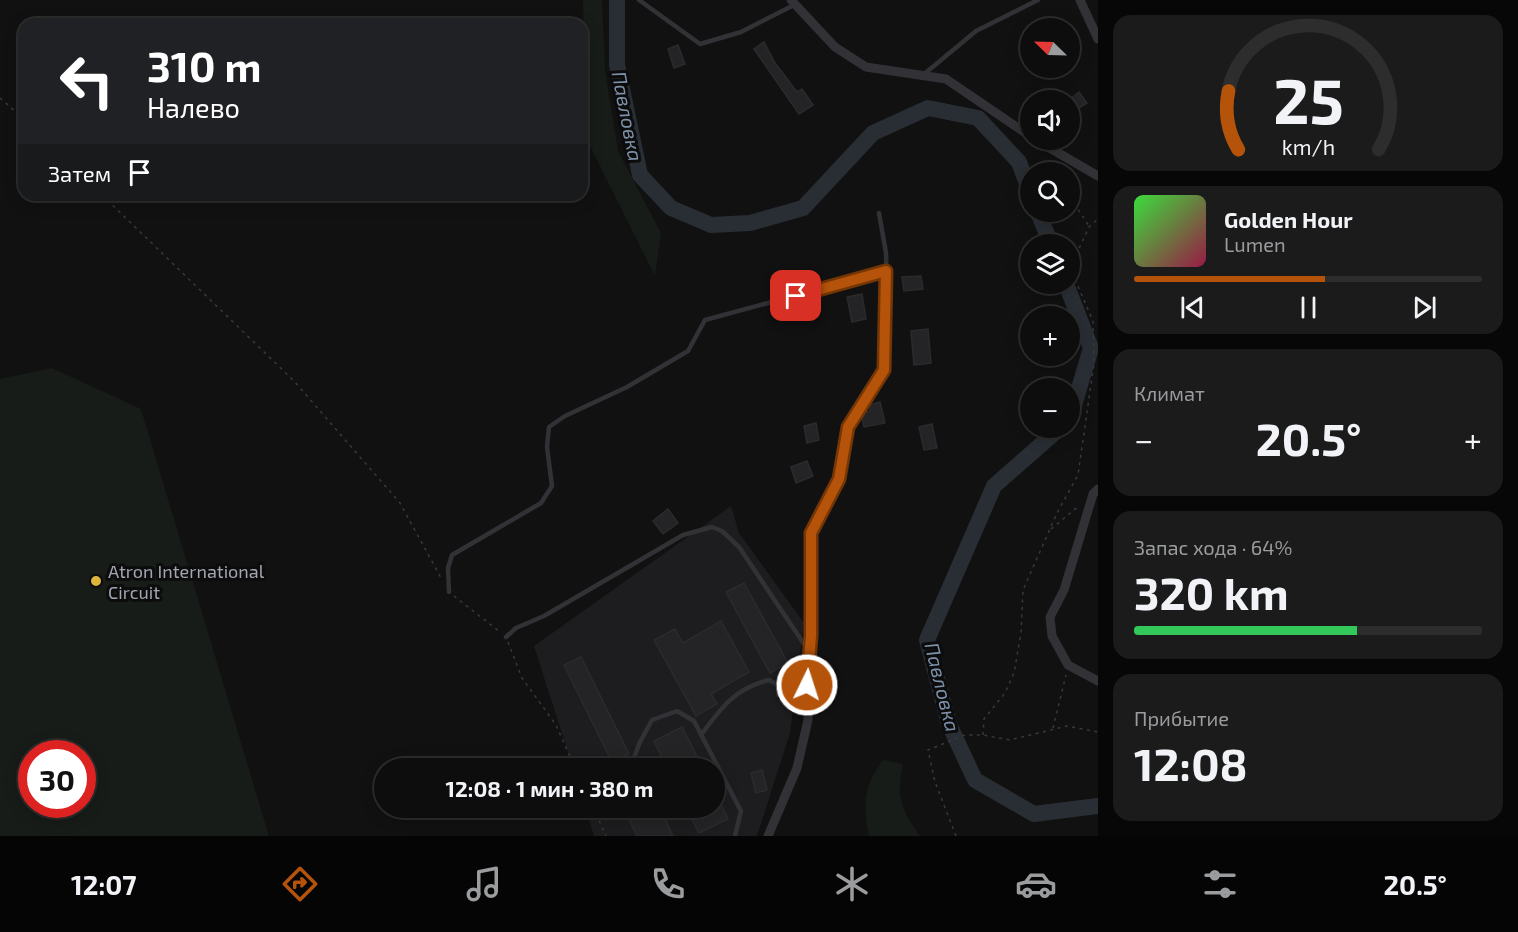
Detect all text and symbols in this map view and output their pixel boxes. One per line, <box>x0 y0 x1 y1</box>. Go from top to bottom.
north arrow <box>1020 18 1080 78</box>
map controls <box>1020 18 1080 438</box>
text: 310 m <box>147 40 262 90</box>
icon: left <box>48 42 126 120</box>
text: 25 <box>1273 62 1343 137</box>
water label: Павловка <box>608 69 648 163</box>
button: sound <box>1020 90 1080 150</box>
text: Налево <box>147 91 240 123</box>
text: km/h <box>1281 134 1335 159</box>
icon: arrive <box>123 156 156 189</box>
text: Затем <box>48 160 111 186</box>
button: search <box>1020 162 1080 222</box>
text: Golden Hour <box>1224 206 1353 232</box>
text: Lumen <box>1224 232 1286 256</box>
button: layers <box>1020 234 1080 294</box>
pin <box>770 270 821 321</box>
icon: arrive <box>779 279 812 312</box>
icon: previous <box>1176 291 1209 324</box>
icon: pause <box>1292 291 1325 324</box>
icon: next <box>1408 291 1441 324</box>
button: + <box>1020 306 1080 366</box>
button: − <box>1020 378 1080 438</box>
text: Климат <box>1134 381 1205 405</box>
text: 20.5° <box>1256 411 1361 465</box>
text: − <box>1134 419 1153 459</box>
text: + <box>1464 419 1482 459</box>
text: Запас хода · 64% <box>1134 535 1292 559</box>
place label: Atron International Circuit <box>108 560 265 603</box>
text: 320 km <box>1134 565 1289 619</box>
marker: Atron International Circuit <box>89 574 103 588</box>
water label: Павловка <box>920 640 966 734</box>
position arrow <box>775 653 839 717</box>
text: Прибытие <box>1134 706 1229 730</box>
text: 12:08 <box>1134 736 1248 790</box>
speed limit sign: 30 <box>18 740 96 818</box>
text: 12:08 · 1 мин · 380 m <box>445 775 654 801</box>
icon: directions <box>279 863 321 905</box>
icon: music <box>463 863 505 905</box>
icon: phone <box>647 863 689 905</box>
icon: climate <box>831 863 873 905</box>
icon: car <box>1015 863 1057 905</box>
icon: filters <box>1199 863 1241 905</box>
text: 12:07 <box>71 868 137 900</box>
text: 20.5° <box>1383 868 1447 900</box>

